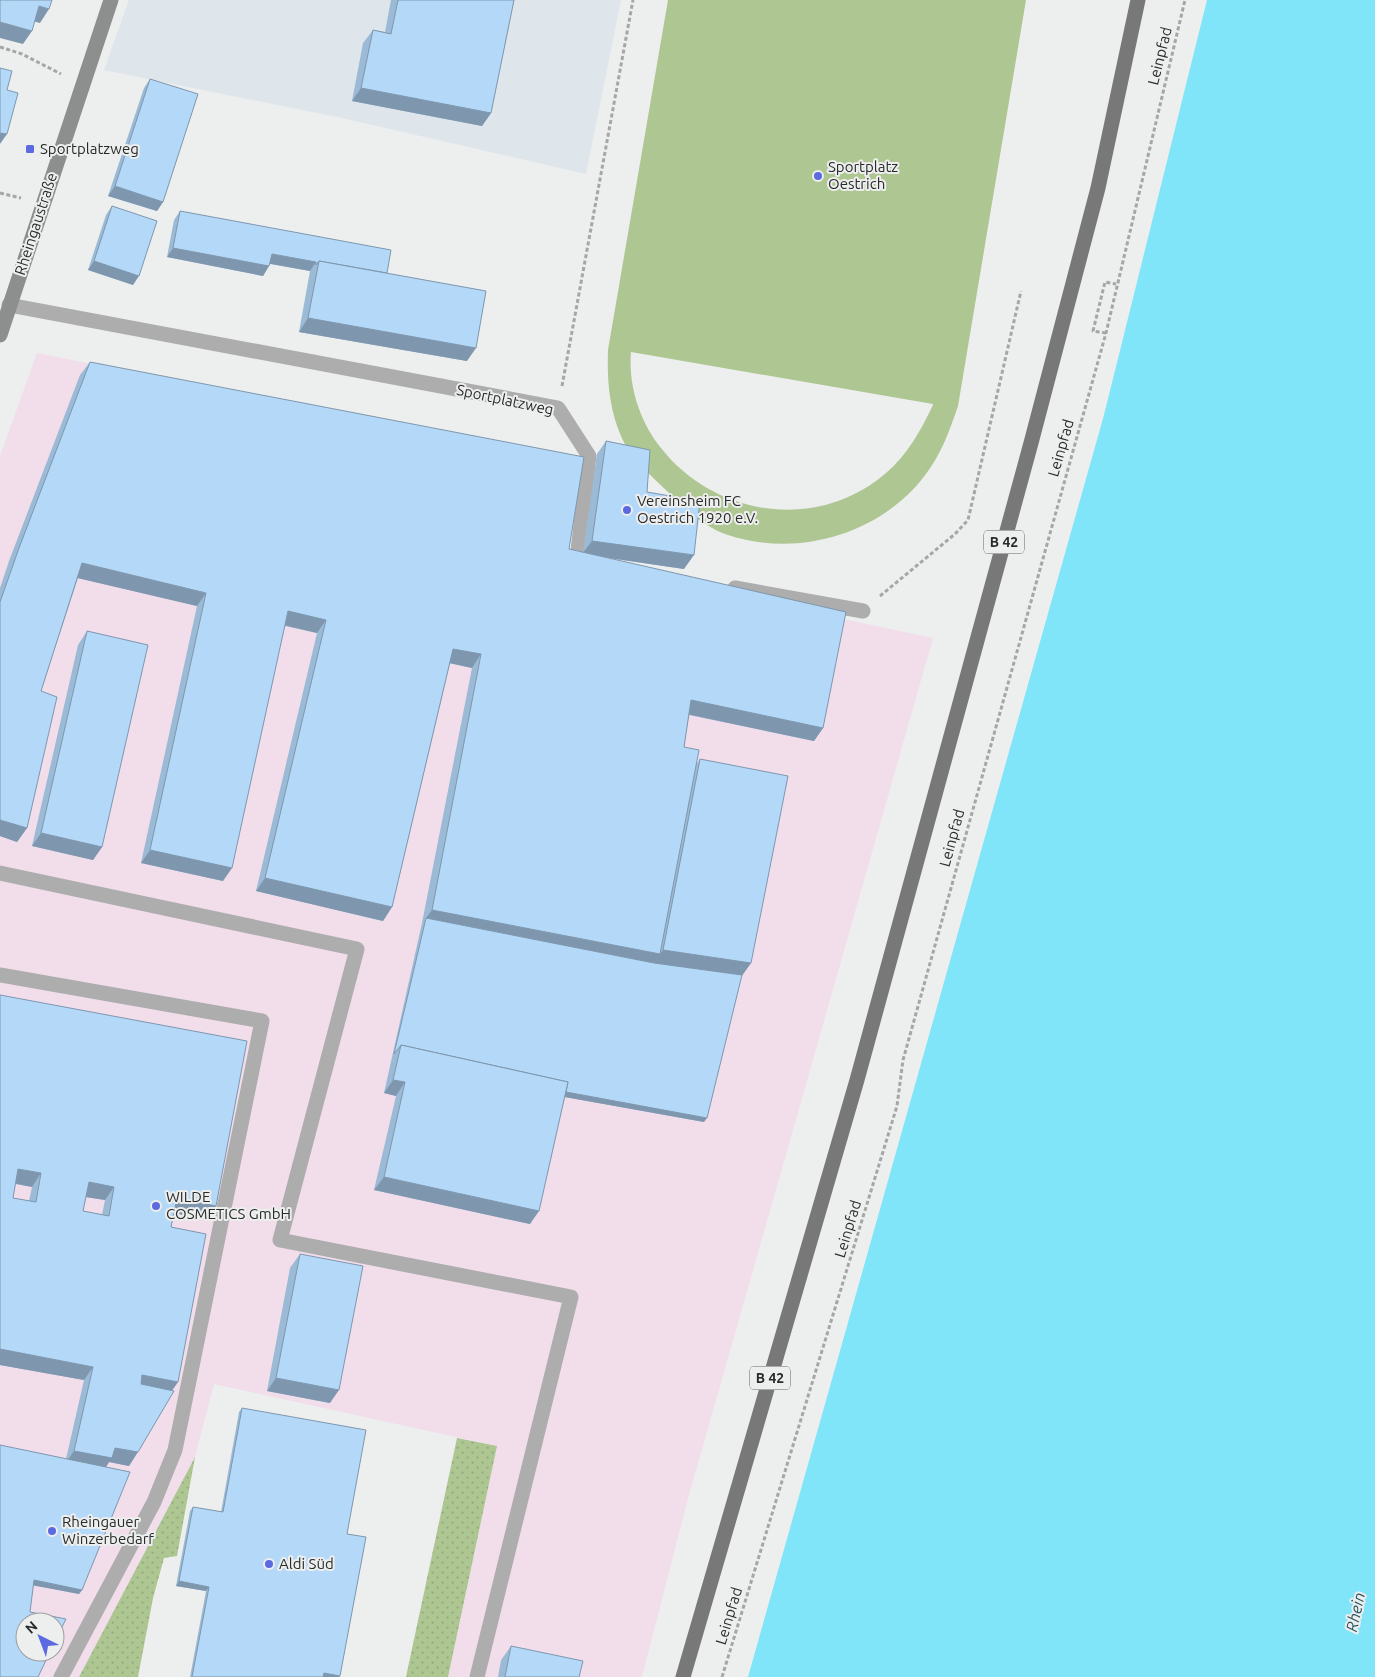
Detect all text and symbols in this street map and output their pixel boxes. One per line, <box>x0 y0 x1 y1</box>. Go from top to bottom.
street label: Leinpfad <box>1144 25 1175 87</box>
place label: Sportplatzweg <box>40 140 139 157</box>
marker: Sportplatzweg <box>24 143 36 155</box>
place label: Sportplatz Oestrich <box>828 158 898 192</box>
marker: Sportplatz Oestrich <box>812 170 824 182</box>
street label: Rheingaustraße <box>11 171 60 277</box>
street label: Sportplatzweg <box>455 381 555 418</box>
street label: Leinpfad <box>1044 417 1077 479</box>
place label: Vereinsheim FC Oestrich 1920 e.V. <box>637 492 758 526</box>
marker: Vereinsheim FC Oestrich 1920 e.V. <box>621 504 633 516</box>
road number: B 42 <box>984 530 1024 554</box>
street label: Leinpfad <box>936 807 967 869</box>
place label: WILDE COSMETICS GmbH <box>166 1188 291 1222</box>
street label: Leinpfad <box>831 1198 864 1260</box>
marker: WILDE COSMETICS GmbH <box>150 1200 162 1212</box>
road number: B 42 <box>750 1366 790 1390</box>
place label: Rheingauer Winzerbedarf <box>62 1513 154 1547</box>
marker: Rheingauer Winzerbedarf <box>46 1525 58 1537</box>
place label: Aldi Süd <box>279 1555 334 1572</box>
marker: Aldi Süd <box>263 1558 275 1570</box>
street label: Leinpfad <box>712 1585 745 1647</box>
water label: Rhein <box>1342 1591 1368 1633</box>
north arrow <box>15 1612 65 1662</box>
text: N <box>22 1618 41 1637</box>

